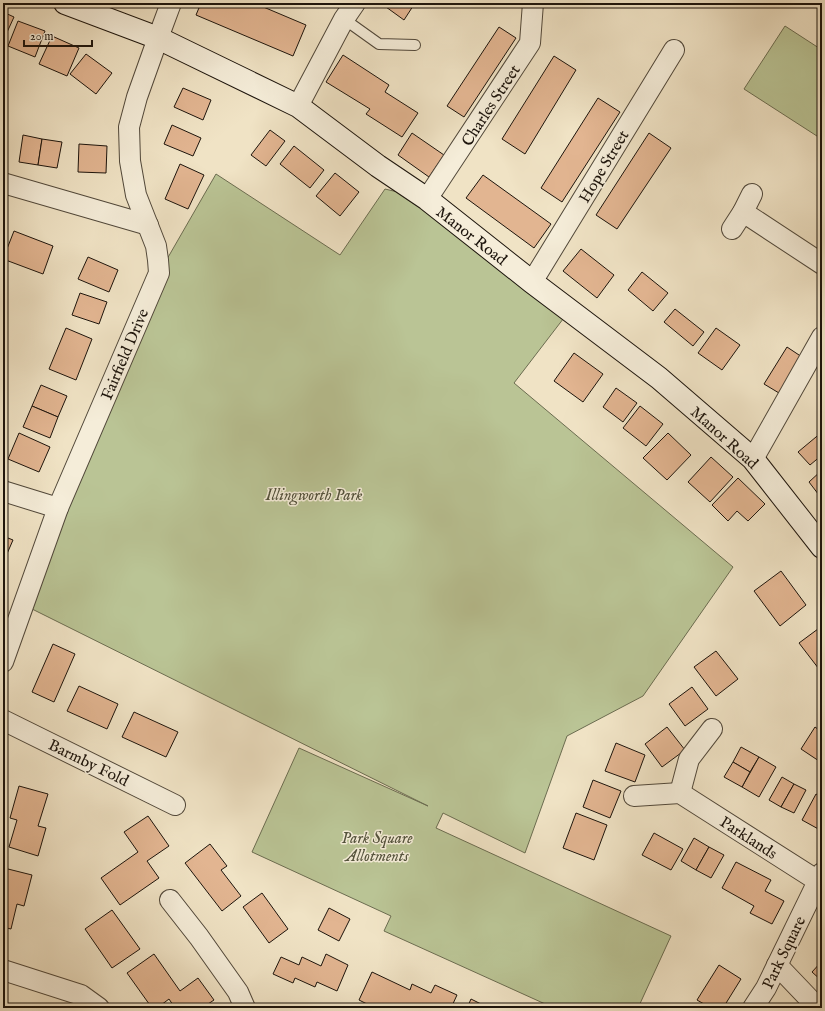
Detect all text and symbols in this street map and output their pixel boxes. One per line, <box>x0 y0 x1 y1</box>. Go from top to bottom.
scale bar <box>24 22 92 48</box>
text: 20 m <box>30 29 53 44</box>
street label: Charles Street <box>458 61 526 151</box>
street label: Hope Street <box>575 127 634 207</box>
street label: Manor Road <box>431 203 511 271</box>
street label: Fairfield Drive <box>98 306 154 403</box>
street label: Manor Road <box>686 403 762 475</box>
park label: Illingworth Park <box>265 486 363 506</box>
street label: Barmby Fold <box>45 736 132 792</box>
street label: Parklands <box>715 813 781 865</box>
park label: Park Square Allotments <box>341 829 413 867</box>
street label: Park Square <box>759 913 811 993</box>

